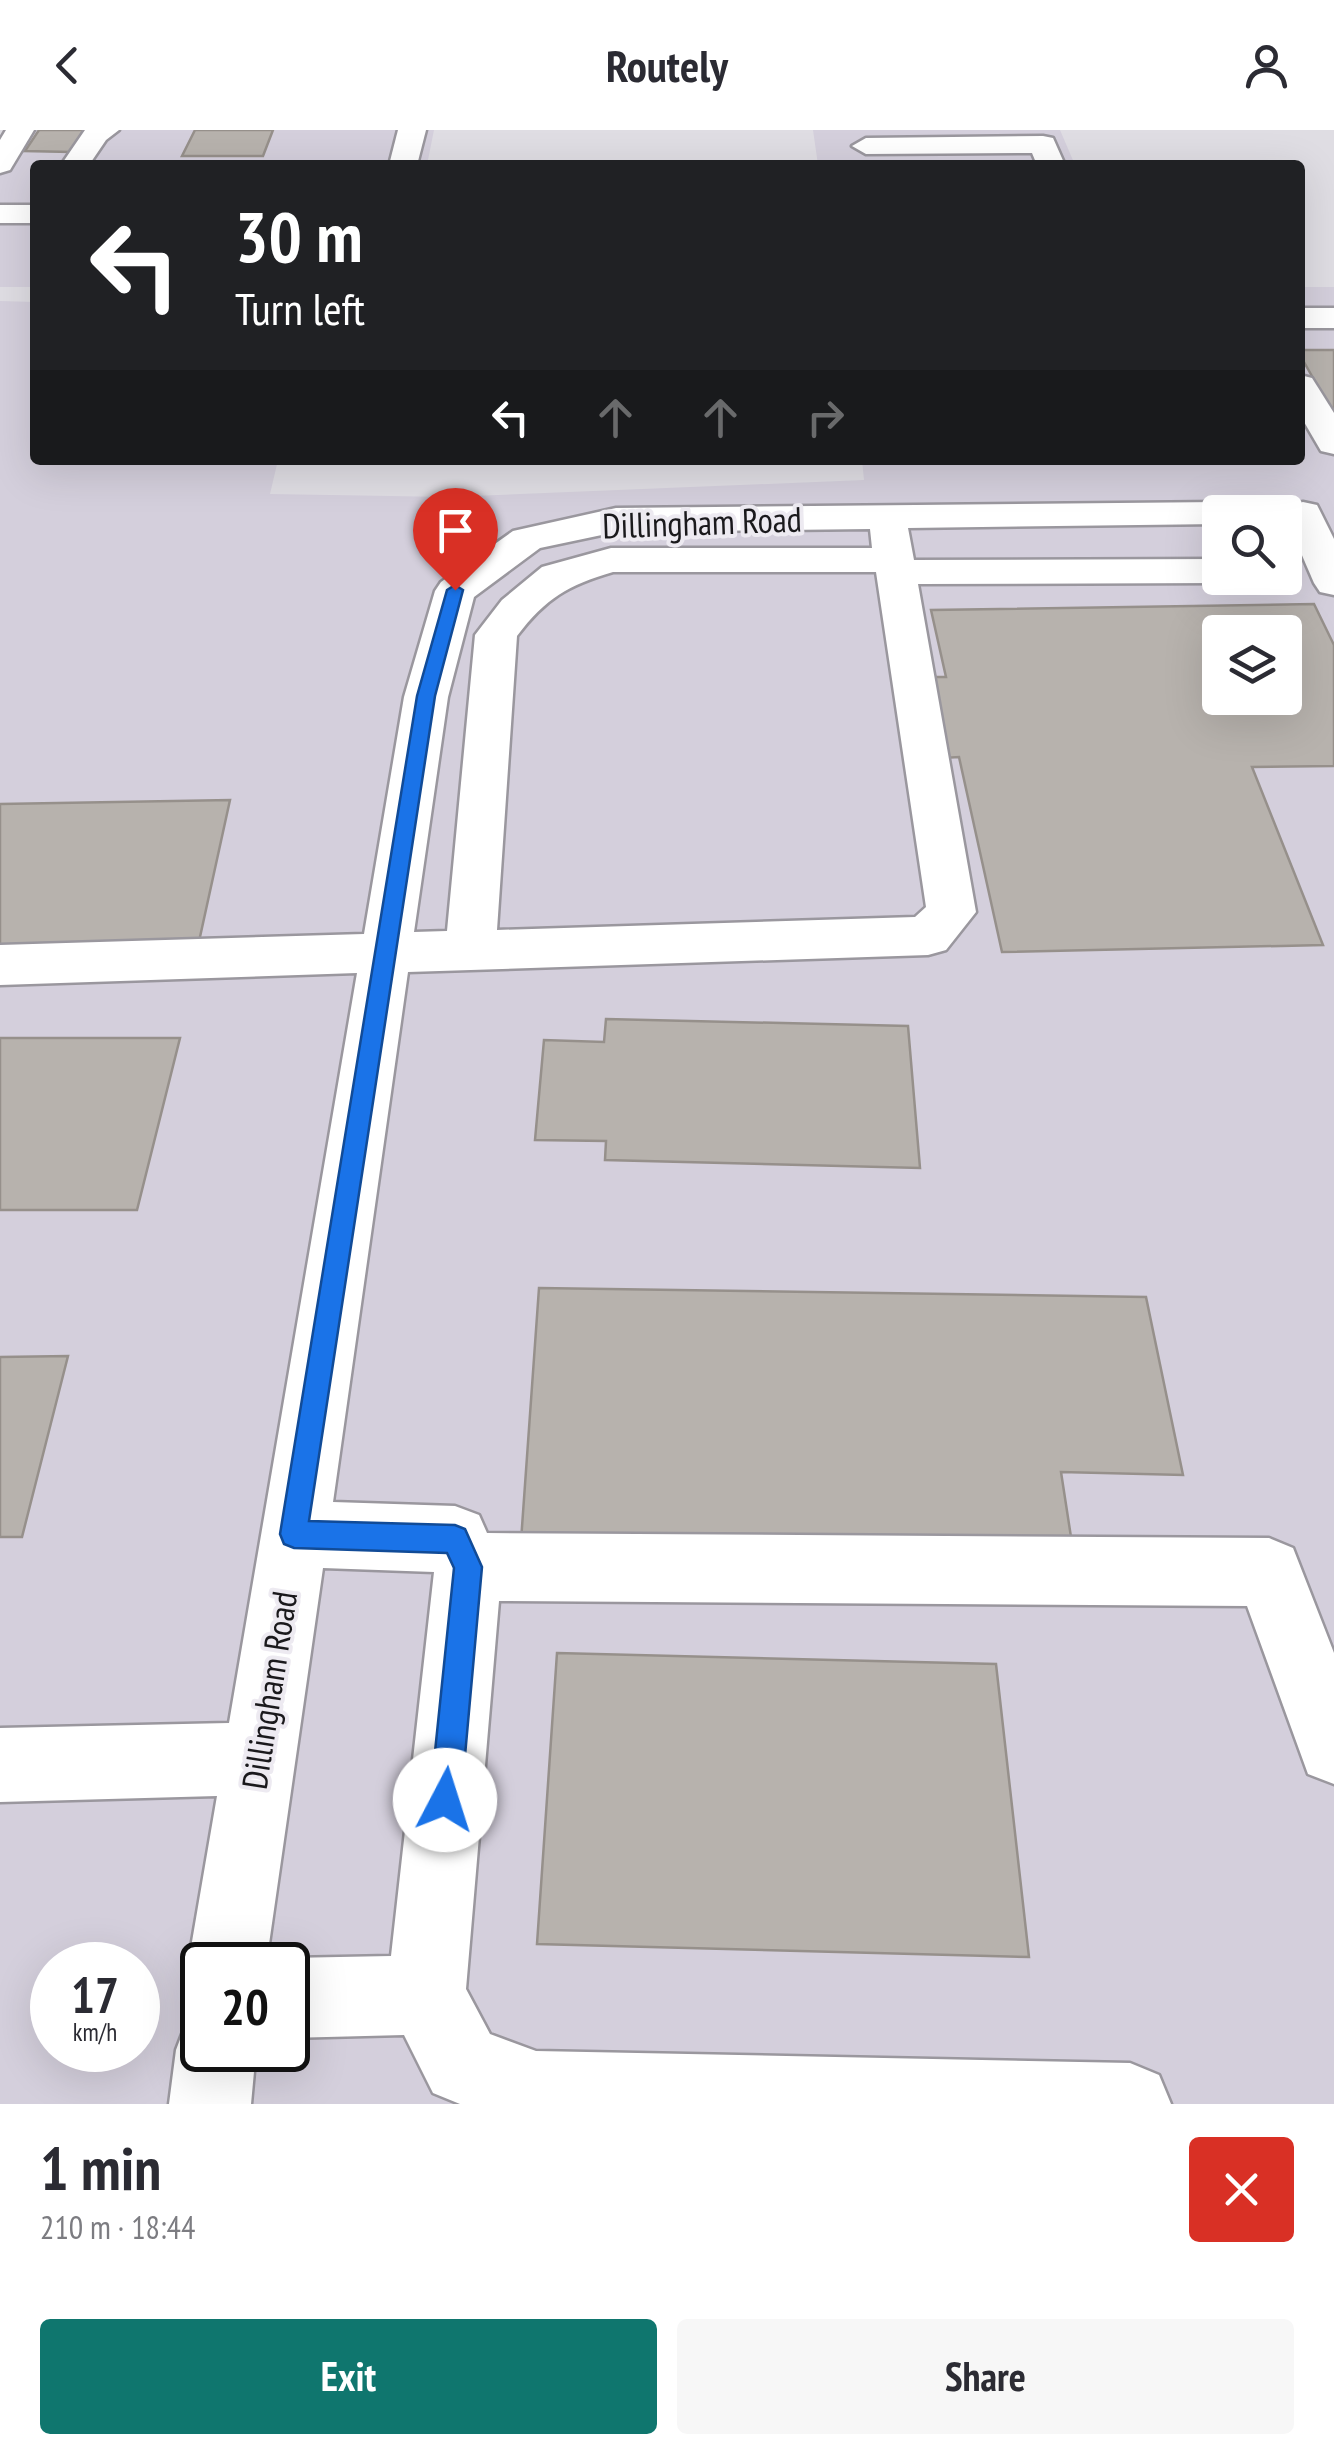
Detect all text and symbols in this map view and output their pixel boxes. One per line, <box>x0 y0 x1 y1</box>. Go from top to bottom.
text: Routely <box>606 36 728 94</box>
icon: back <box>40 38 95 93</box>
icon: person <box>1239 38 1294 93</box>
text: 30 m <box>235 191 363 281</box>
icon: left <box>70 200 200 330</box>
text: Turn left <box>235 279 365 337</box>
icon: left <box>483 390 538 445</box>
icon: ahead <box>588 390 643 445</box>
icon: ahead <box>693 390 748 445</box>
icon: right <box>798 390 853 445</box>
pin <box>413 488 498 591</box>
map controls <box>1202 495 1302 715</box>
button: search <box>1202 495 1302 595</box>
street label: Dillingham Road <box>601 496 803 548</box>
icon: arrive <box>428 503 483 558</box>
button: layers <box>1202 615 1302 715</box>
street label: Dillingham Road <box>231 1588 307 1792</box>
position arrow <box>393 1748 497 1852</box>
speed limit sign: 20 <box>180 1942 310 2072</box>
text: 17 <box>71 1962 119 2027</box>
text: km/h <box>73 2016 117 2048</box>
text: 1 min <box>40 2129 161 2207</box>
button: close <box>1189 2137 1294 2242</box>
text: 210 m · 18:44 <box>40 2206 195 2248</box>
button: Exit <box>40 2319 657 2434</box>
button: Share <box>677 2319 1294 2434</box>

